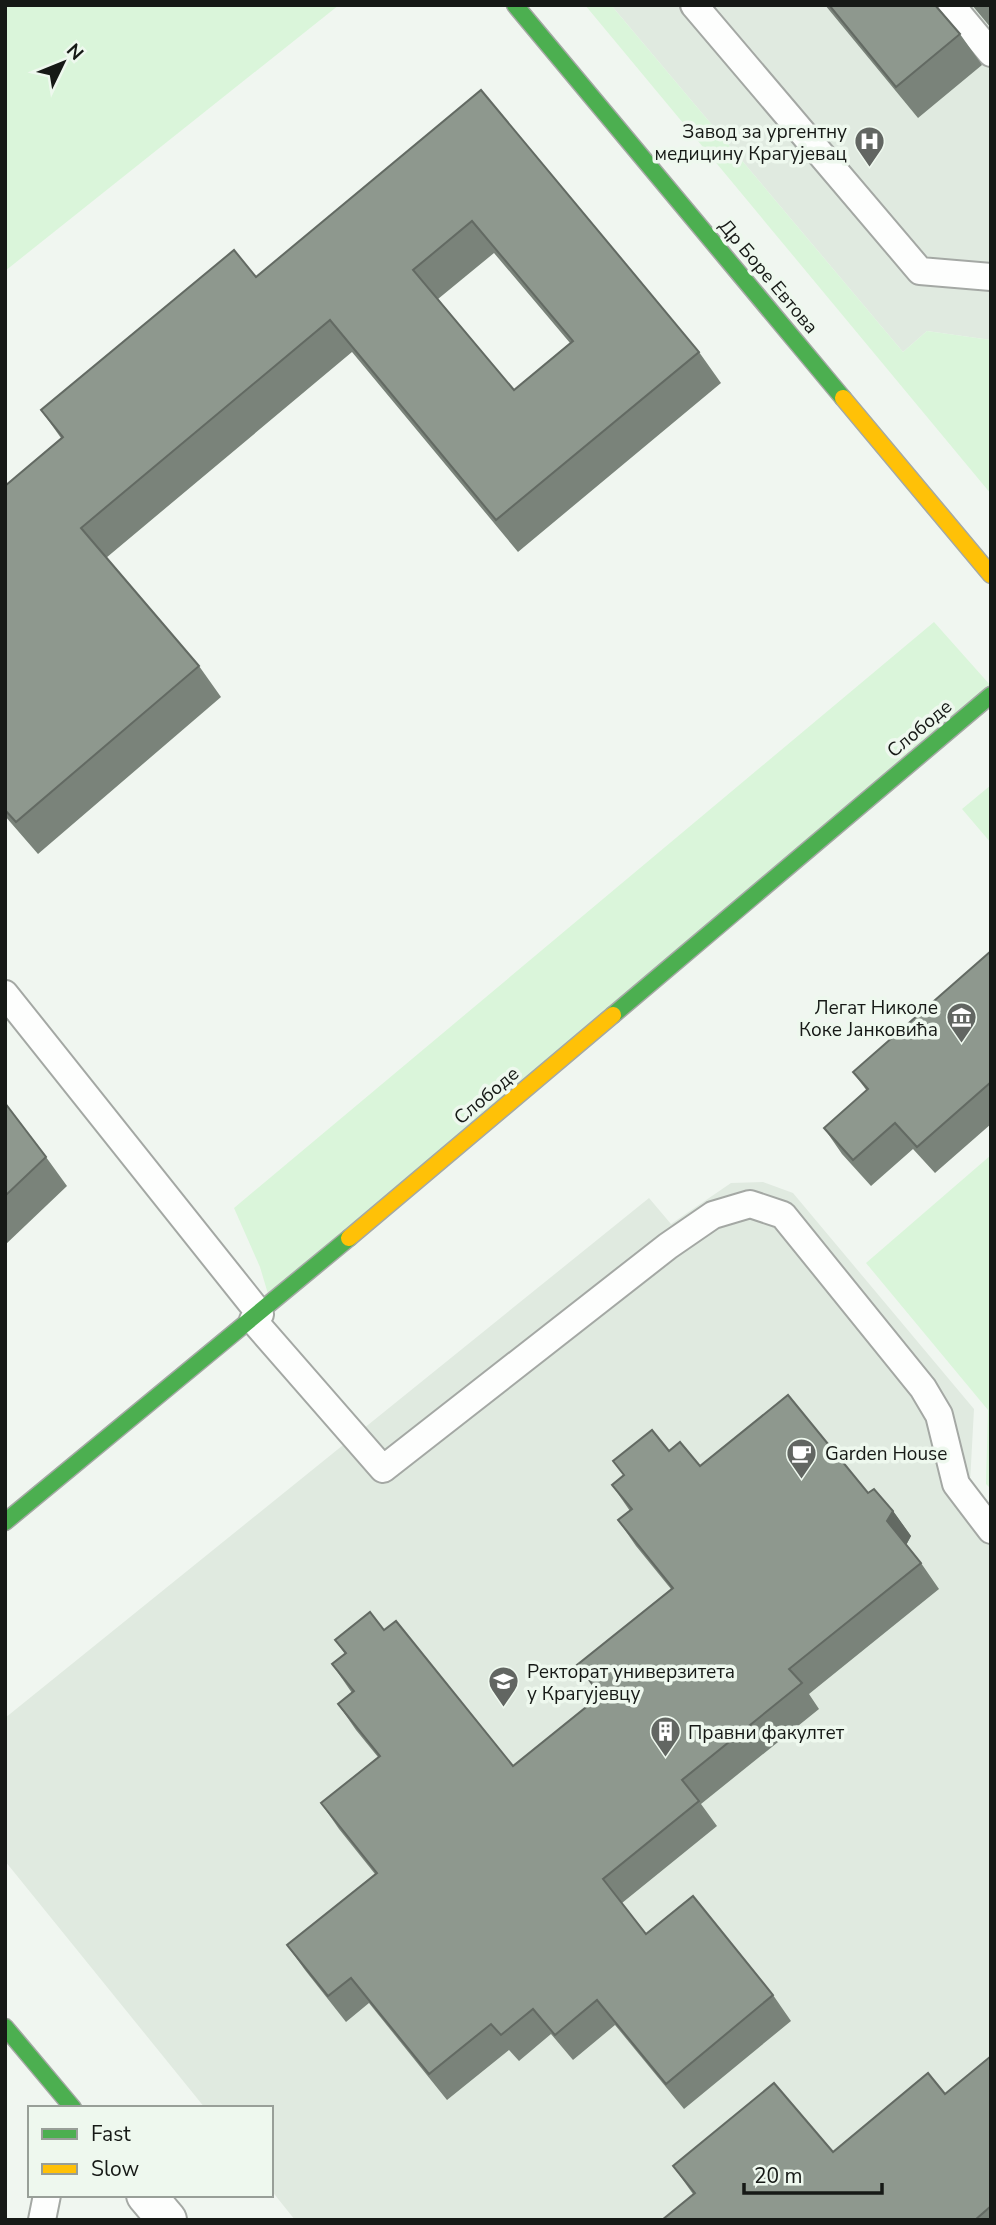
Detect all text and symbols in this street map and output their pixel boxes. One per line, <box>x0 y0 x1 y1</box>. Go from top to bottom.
north arrow <box>28 28 98 98</box>
text: N <box>60 38 89 66</box>
place label: Завод за ургентну медицину Крагујевац <box>655 119 847 167</box>
hospital icon: Завод за ургентну медицину Крагујевац <box>853 125 887 169</box>
street label: Др Боре Евтова <box>713 214 824 339</box>
street label: Слободе <box>882 694 958 764</box>
place label: Легат Николе Коке Јанковића <box>799 995 938 1043</box>
museum icon: Легат Николе Коке Јанковића <box>944 1001 978 1045</box>
street label: Слободе <box>449 1061 525 1131</box>
cafe icon: Garden House <box>785 1436 819 1480</box>
place label: Garden House <box>825 1441 947 1467</box>
place label: Ректорат универзитета у Крагујевцу <box>527 1659 735 1707</box>
school or university icon: Ректорат универзитета у Крагујевцу <box>487 1665 521 1709</box>
building icon: Правни факултет <box>648 1715 682 1759</box>
place label: Правни факултет <box>688 1720 845 1746</box>
legend <box>28 2106 273 2197</box>
text: Fast <box>91 2120 131 2148</box>
scale bar <box>744 2152 882 2196</box>
text: Slow <box>91 2155 140 2183</box>
text: 20 m <box>754 2162 803 2190</box>

